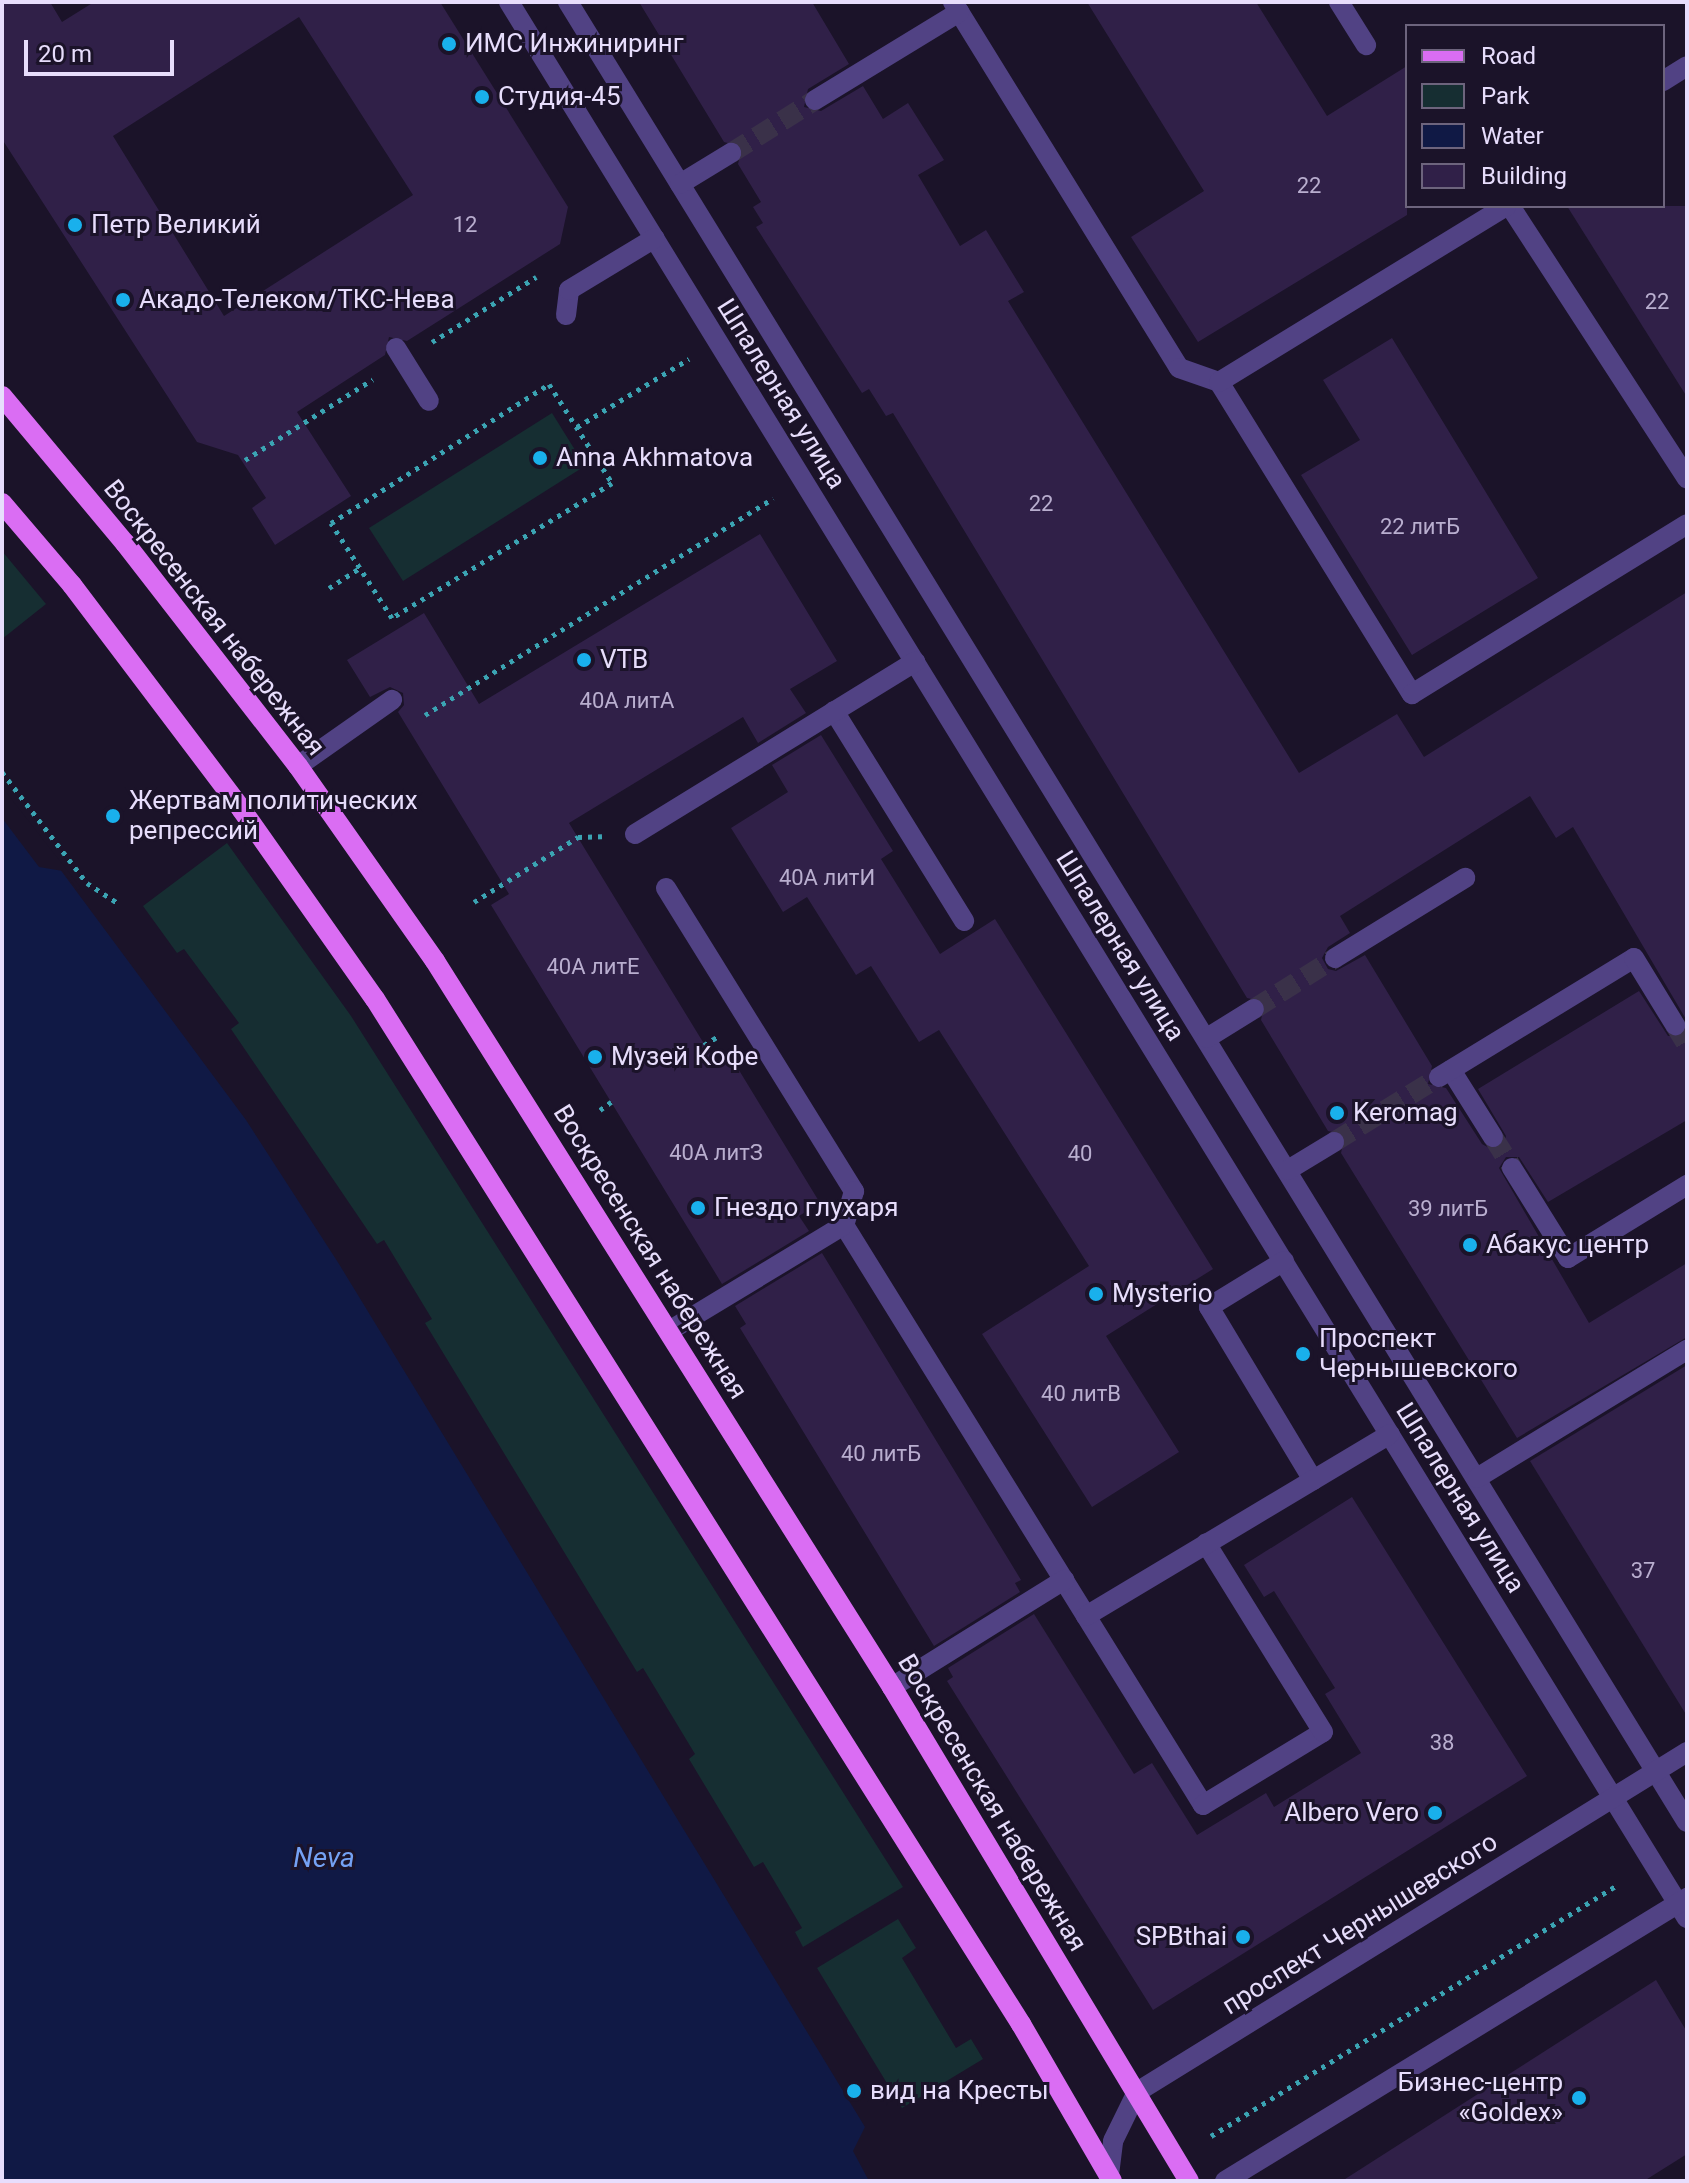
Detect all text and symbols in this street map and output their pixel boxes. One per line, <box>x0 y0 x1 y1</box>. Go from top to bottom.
scale bar <box>28 24 178 74</box>
legend <box>1405 24 1665 208</box>
place label: ИМС Инжиниринг <box>465 28 684 60</box>
marker: ИМС Инжиниринг <box>440 35 458 53</box>
text: 20 m <box>38 40 92 68</box>
text: Road <box>1481 42 1536 70</box>
place label: Студия-45 <box>498 81 621 113</box>
text: Park <box>1481 82 1529 110</box>
marker: Студия-45 <box>473 88 491 106</box>
text: Water <box>1481 122 1544 150</box>
text: Building <box>1481 162 1567 190</box>
house number: 22 <box>1297 173 1321 199</box>
place label: Петр Великий <box>91 209 261 241</box>
house number: 12 <box>453 212 477 238</box>
marker: Петр Великий <box>66 216 84 234</box>
place label: Акадо-Телеком/ТКС-Нева <box>139 284 455 316</box>
house number: 22 <box>1645 289 1669 315</box>
marker: Акадо-Телеком/ТКС-Нева <box>114 291 132 309</box>
street label: Шпалерная улица <box>710 293 852 495</box>
place label: Anna Akhmatova <box>556 442 753 474</box>
marker: Anna Akhmatova <box>531 449 549 467</box>
street label: Воскресенская набережная <box>97 474 331 762</box>
house number: 22 <box>1029 491 1053 517</box>
house number: 22 литБ <box>1380 514 1460 540</box>
place label: VTB <box>600 644 648 676</box>
marker: VTB <box>575 651 593 669</box>
house number: 40А литА <box>580 688 674 714</box>
place label: Жертвам политических репрессий <box>129 785 418 846</box>
marker: Жертвам политических репрессий <box>104 807 122 825</box>
street label: Шпалерная улица <box>1049 845 1191 1047</box>
house number: 40А литИ <box>779 865 875 891</box>
house number: 40А литЕ <box>546 954 640 980</box>
place label: Музей Кофе <box>611 1041 758 1073</box>
marker: Музей Кофе <box>586 1048 604 1066</box>
place label: Keromag <box>1353 1097 1458 1129</box>
street label: Воскресенская набережная <box>546 1099 754 1405</box>
marker: Keromag <box>1328 1104 1346 1122</box>
house number: 40А литЗ <box>669 1140 763 1166</box>
house number: 40 <box>1068 1141 1092 1167</box>
place label: Гнездо глухаря <box>714 1192 898 1224</box>
house number: 39 литБ <box>1408 1196 1488 1222</box>
marker: Гнездо глухаря <box>689 1199 707 1217</box>
place label: Абакус центр <box>1486 1229 1649 1261</box>
marker: Абакус центр <box>1461 1236 1479 1254</box>
place label: Mysterio <box>1112 1278 1213 1310</box>
marker: Mysterio <box>1087 1285 1105 1303</box>
place label: Проспект Чернышевского <box>1319 1323 1518 1384</box>
marker: Проспект Чернышевского <box>1294 1345 1312 1363</box>
house number: 40 литВ <box>1041 1381 1121 1407</box>
street label: Шпалерная улица <box>1389 1397 1531 1599</box>
house number: 40 литБ <box>841 1441 921 1467</box>
house number: 37 <box>1631 1558 1655 1584</box>
street label: Воскресенская набережная <box>891 1649 1093 1957</box>
house number: 38 <box>1430 1730 1454 1756</box>
place label: Albero Vero <box>1284 1797 1419 1829</box>
marker: Albero Vero <box>1426 1804 1444 1822</box>
street label: проспект Чернышевского <box>1217 1826 1503 2022</box>
water label: Neva <box>293 1841 355 1875</box>
place label: SPBthai <box>1136 1921 1227 1953</box>
marker: SPBthai <box>1234 1928 1252 1946</box>
place label: Бизнес-центр «Goldex» <box>1398 2067 1563 2128</box>
place label: вид на Кресты <box>870 2075 1049 2107</box>
marker: вид на Кресты <box>845 2082 863 2100</box>
marker: Бизнес-центр «Goldex» <box>1570 2089 1588 2107</box>

